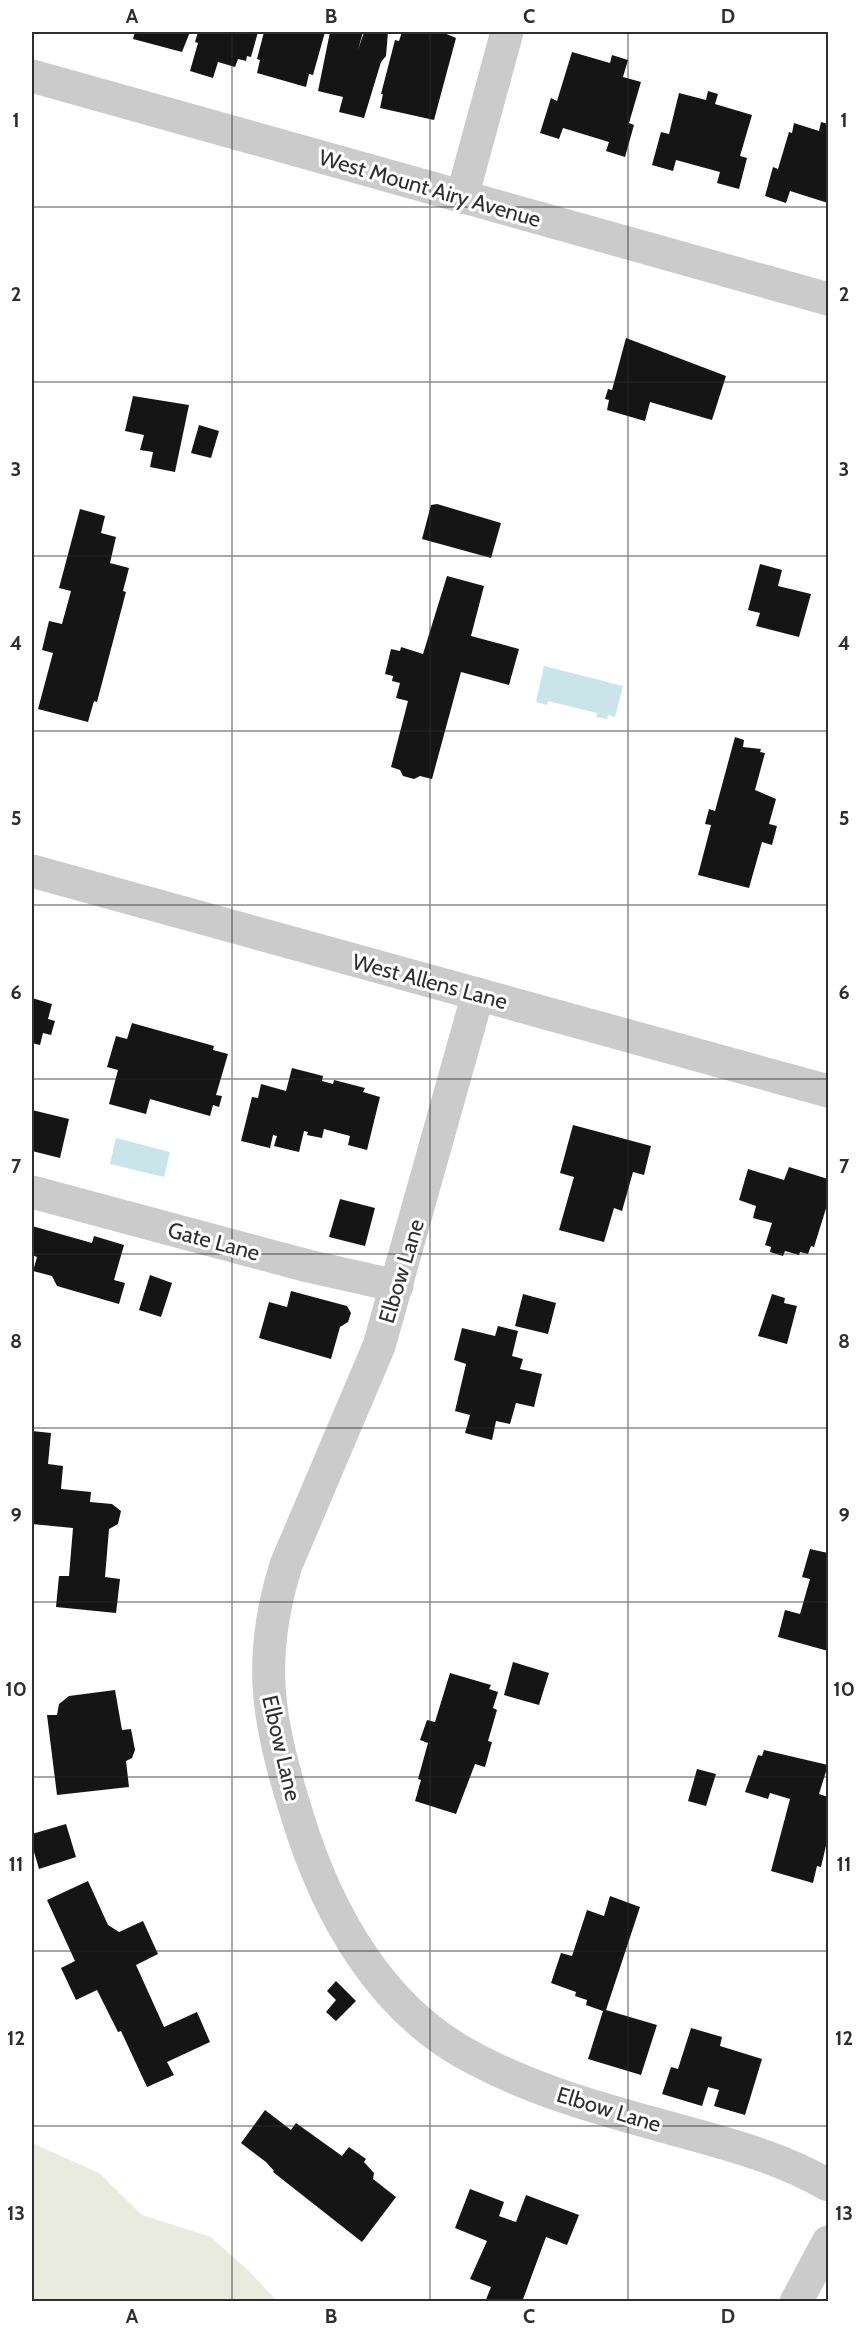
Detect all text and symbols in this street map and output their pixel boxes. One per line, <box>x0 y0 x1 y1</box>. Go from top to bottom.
text: A <box>126 4 139 28</box>
text: B <box>325 4 337 28</box>
text: C <box>523 4 535 28</box>
text: D <box>721 4 735 28</box>
text: 1 <box>12 108 20 132</box>
text: 1 <box>840 108 848 132</box>
street label: West Mount Airy Avenue <box>316 144 544 233</box>
text: 2 <box>11 282 21 306</box>
text: 2 <box>839 282 849 306</box>
text: 3 <box>11 457 21 481</box>
text: 3 <box>839 457 849 481</box>
text: 4 <box>10 631 22 655</box>
text: 4 <box>838 631 850 655</box>
text: 5 <box>11 806 21 830</box>
text: 5 <box>839 806 849 830</box>
street label: West Allens Lane <box>350 948 510 1015</box>
text: 6 <box>10 980 22 1004</box>
text: 6 <box>838 980 850 1004</box>
text: 7 <box>11 1154 22 1178</box>
text: 7 <box>839 1154 850 1178</box>
street label: Gate Lane <box>165 1216 263 1267</box>
street label: Elbow Lane <box>373 1216 430 1327</box>
text: 8 <box>10 1329 22 1353</box>
text: 8 <box>838 1329 850 1353</box>
text: 9 <box>10 1503 22 1527</box>
text: 9 <box>838 1503 850 1527</box>
text: 10 <box>5 1677 27 1701</box>
text: 10 <box>833 1677 855 1701</box>
street label: Elbow Lane <box>256 1693 307 1804</box>
text: 11 <box>9 1852 23 1876</box>
text: 11 <box>837 1852 851 1876</box>
text: 12 <box>7 2026 25 2050</box>
text: 12 <box>835 2026 853 2050</box>
street label: Elbow Lane <box>553 2081 664 2138</box>
text: 13 <box>7 2201 25 2225</box>
text: 13 <box>835 2201 853 2225</box>
text: A <box>126 2304 139 2328</box>
text: B <box>325 2304 337 2328</box>
text: C <box>523 2304 535 2328</box>
text: D <box>721 2304 735 2328</box>

